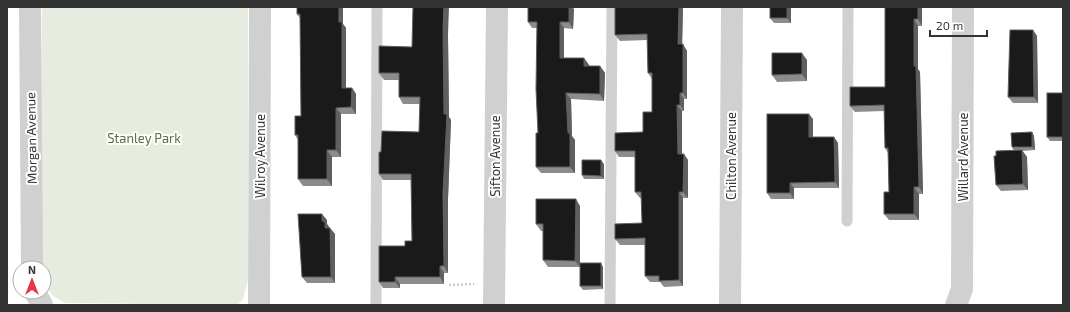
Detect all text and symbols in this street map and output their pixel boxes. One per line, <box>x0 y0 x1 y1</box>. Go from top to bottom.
scale bar <box>930 12 987 38</box>
text: 20 m <box>936 18 963 32</box>
street label: Morgan Avenue <box>22 92 40 184</box>
street label: Chilton Avenue <box>723 112 739 200</box>
street label: Willard Avenue <box>955 112 971 202</box>
street label: Wilroy Avenue <box>252 114 268 198</box>
street label: Sifton Avenue <box>487 115 503 197</box>
park label: Stanley Park <box>107 130 181 146</box>
north arrow <box>12 260 52 300</box>
text: N <box>28 263 36 276</box>

